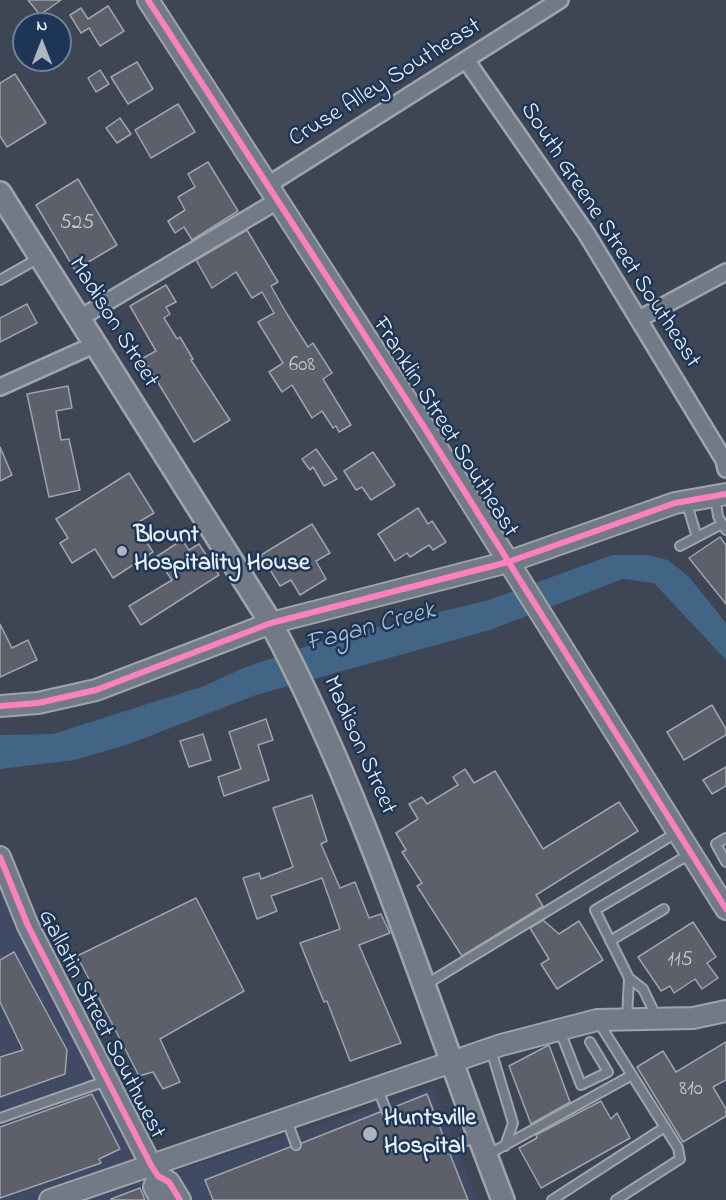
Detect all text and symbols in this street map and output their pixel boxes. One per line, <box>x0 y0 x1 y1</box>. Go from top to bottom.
north arrow <box>12 12 72 72</box>
street label: Cruse Alley Southeast <box>285 13 487 155</box>
text: N <box>37 14 47 38</box>
street label: South Greene Street Southeast <box>512 98 706 374</box>
house number: 525 <box>60 212 94 238</box>
street label: Madison Street <box>60 252 164 394</box>
street label: Franklin Street Southeast <box>364 313 524 543</box>
house number: 608 <box>289 354 315 380</box>
place label: Blount Hospitality House <box>134 523 310 579</box>
marker: Blount Hospitality House <box>115 544 129 558</box>
water label: Fagan Creek <box>303 597 439 661</box>
street label: Madison Street <box>315 672 401 820</box>
street label: Gallatin Street Southwest <box>30 906 170 1144</box>
house number: 115 <box>667 949 693 975</box>
house number: 810 <box>679 1078 703 1104</box>
place label: Huntsville Hospital <box>384 1106 476 1162</box>
marker: Huntsville Hospital <box>361 1125 379 1143</box>

